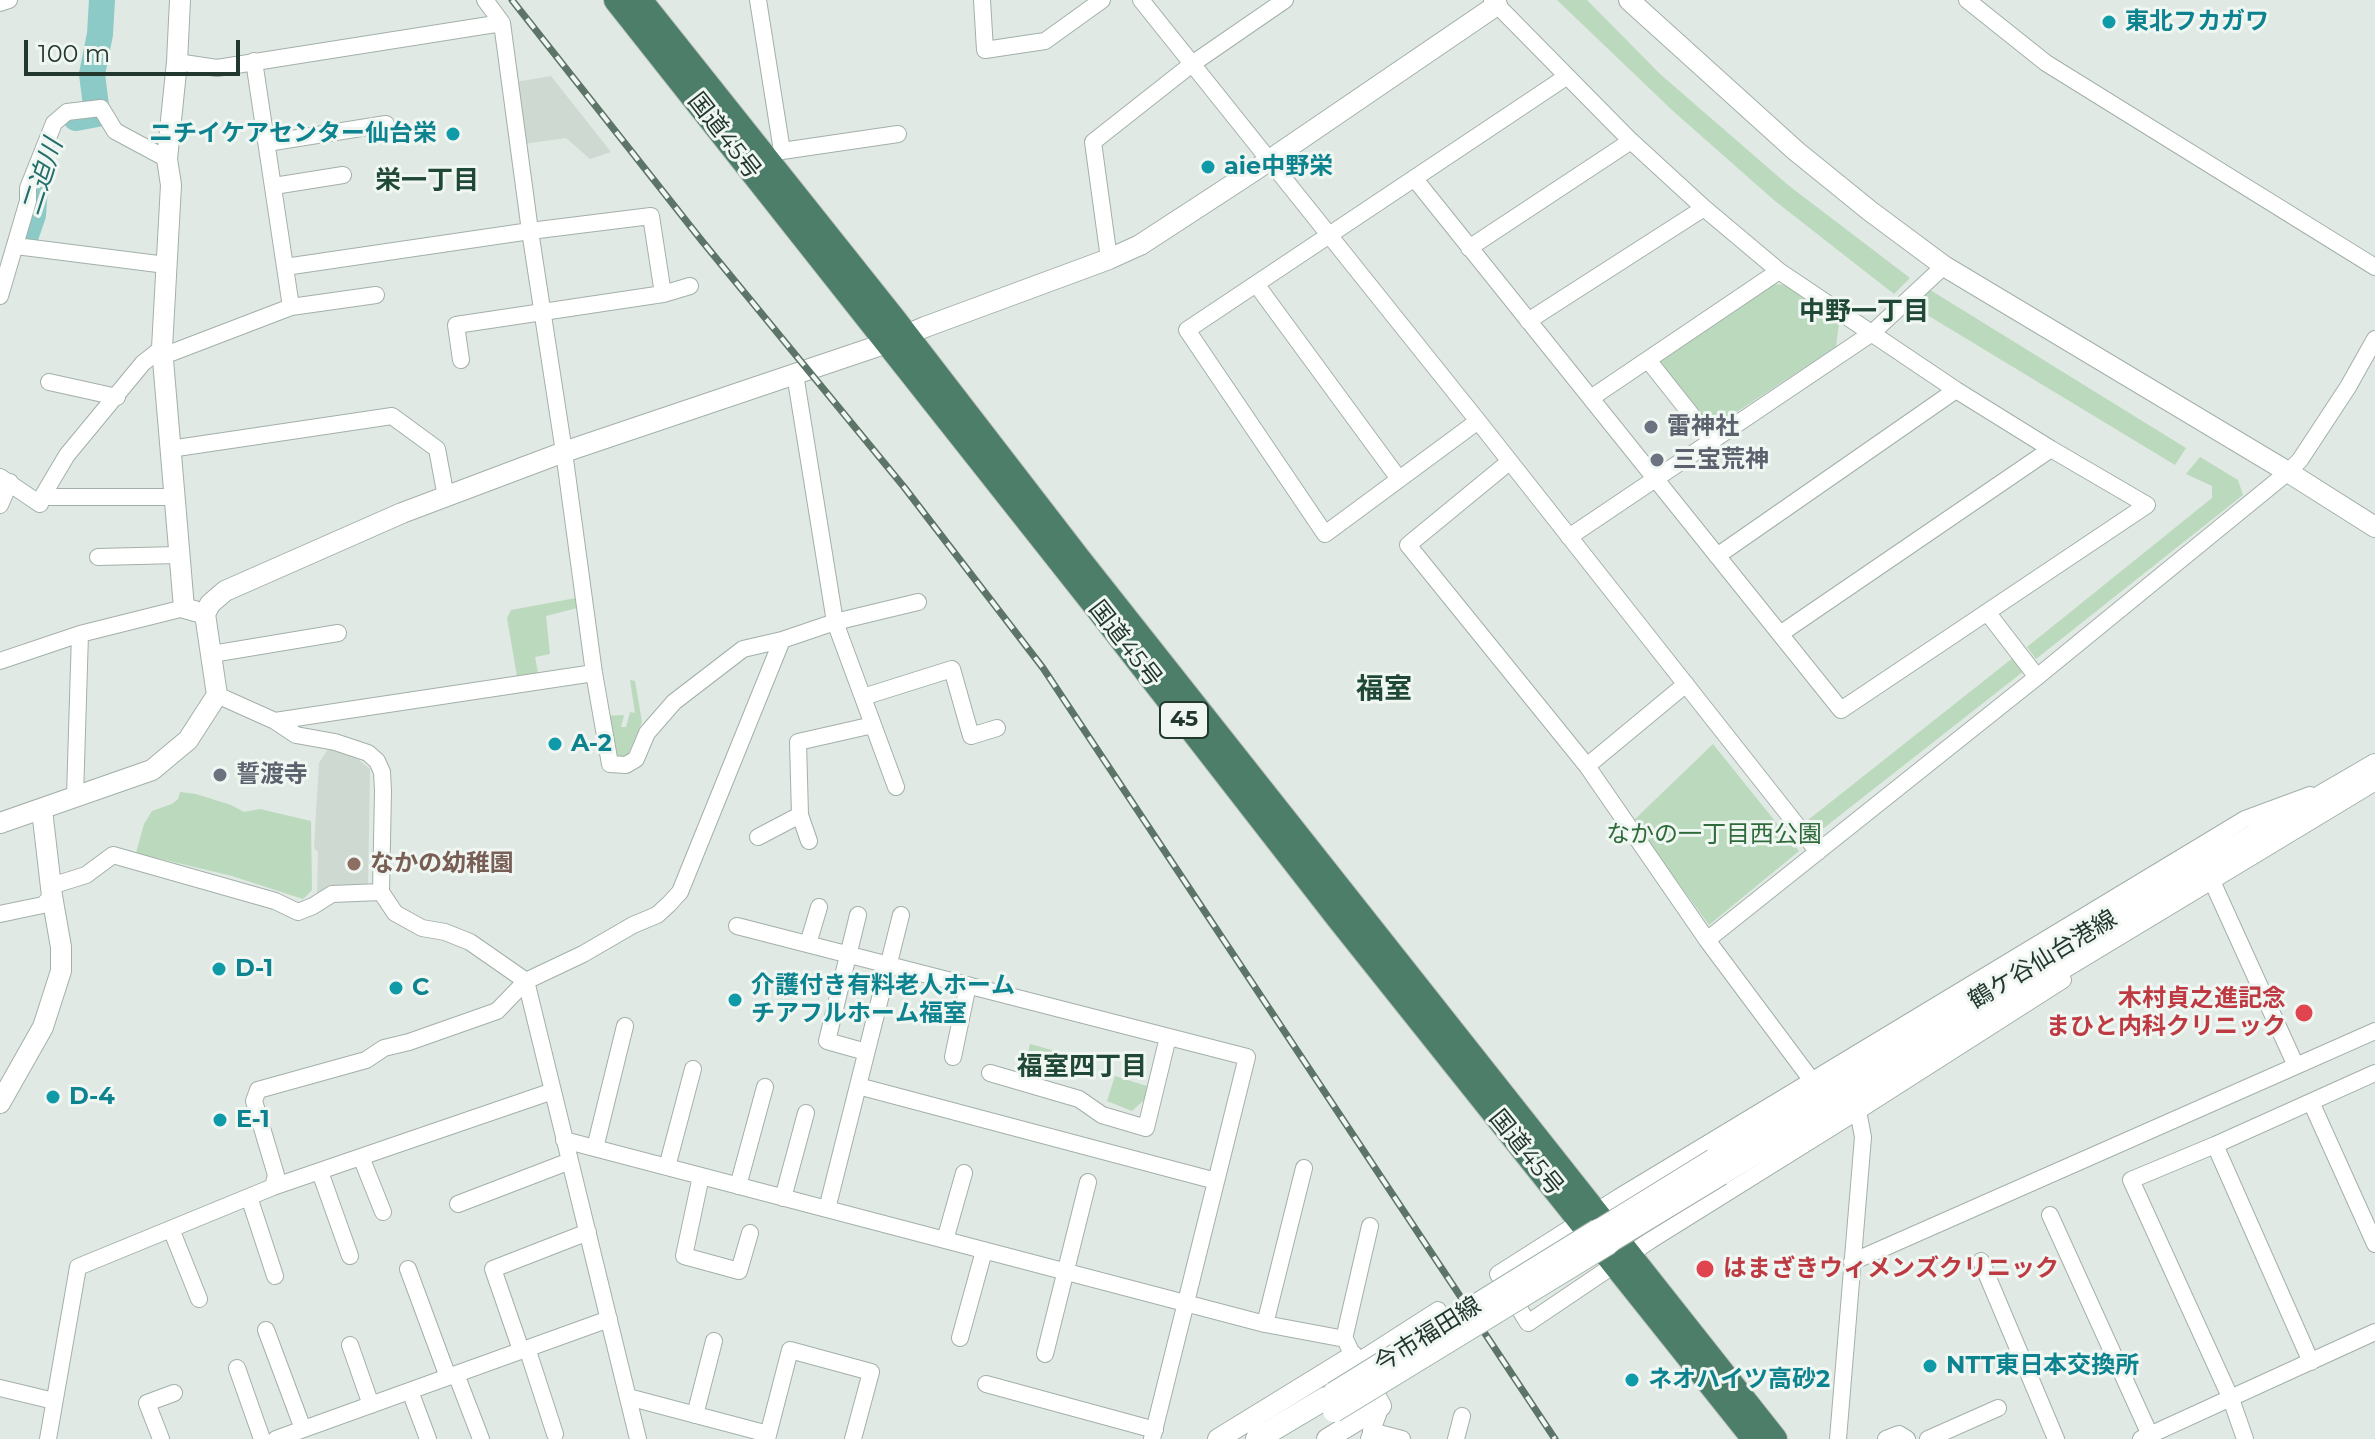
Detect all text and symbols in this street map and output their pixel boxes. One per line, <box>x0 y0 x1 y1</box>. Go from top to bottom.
place label: 東北フカガワ <box>2125 8 2269 36</box>
marker: 東北フカガワ <box>2100 13 2118 31</box>
scale bar <box>28 24 244 74</box>
text: 100 m <box>38 39 110 68</box>
street label: 国道45号 <box>681 87 767 185</box>
place label: ニチイケアセンター仙台栄 <box>149 120 437 148</box>
marker: ニチイケアセンター仙台栄 <box>444 125 462 143</box>
water label: 二迫川 <box>16 135 70 219</box>
place label: aie中野栄 <box>1224 153 1333 181</box>
marker: aie中野栄 <box>1199 158 1217 176</box>
district label: 栄一丁目 <box>375 165 479 197</box>
district label: 中野一丁目 <box>1799 296 1929 328</box>
place label: 雷神社 <box>1667 413 1739 441</box>
marker: 雷神社 <box>1642 418 1660 436</box>
place label: 三宝荒神 <box>1673 446 1769 474</box>
marker: 三宝荒神 <box>1648 451 1666 469</box>
street label: 国道45号 <box>1082 595 1168 693</box>
district label: 福室 <box>1356 673 1412 707</box>
road number: 45 <box>1160 702 1208 738</box>
place label: A-2 <box>571 730 612 758</box>
marker: A-2 <box>546 735 564 753</box>
place label: 誓渡寺 <box>236 761 308 789</box>
marker: 誓渡寺 <box>211 766 229 784</box>
park label: なかの一丁目西公園 <box>1606 821 1822 849</box>
place label: なかの幼稚園 <box>370 850 514 878</box>
marker: なかの幼稚園 <box>345 855 363 873</box>
street label: 鶴ケ谷仙台港線 <box>1964 904 2122 1016</box>
place label: D-1 <box>235 955 273 983</box>
marker: D-1 <box>210 960 228 978</box>
place label: 介護付き有料老人ホーム チアフルホーム福室 <box>751 972 1015 1028</box>
place label: C <box>412 974 429 1002</box>
marker: C <box>387 979 405 997</box>
place label: 木村貞之進記念 まひと内科クリニック <box>2046 985 2286 1041</box>
marker: 介護付き有料老人ホーム チアフルホーム福室 <box>726 991 744 1009</box>
marker: 木村貞之進記念 まひと内科クリニック <box>2293 1002 2315 1024</box>
district label: 福室四丁目 <box>1017 1051 1147 1083</box>
place label: D-4 <box>69 1083 115 1111</box>
marker: D-4 <box>44 1088 62 1106</box>
street label: 国道45号 <box>1483 1105 1569 1201</box>
place label: E-1 <box>236 1106 270 1134</box>
marker: E-1 <box>211 1111 229 1129</box>
place label: はまざきウィメンズクリニック <box>1723 1255 2059 1283</box>
marker: はまざきウィメンズクリニック <box>1694 1258 1716 1280</box>
street label: 今市福田線 <box>1369 1291 1487 1379</box>
place label: NTT東日本交換所 <box>1946 1352 2139 1380</box>
marker: NTT東日本交換所 <box>1921 1357 1939 1375</box>
place label: ネオハイツ高砂2 <box>1648 1366 1830 1394</box>
marker: ネオハイツ高砂2 <box>1623 1371 1641 1389</box>

